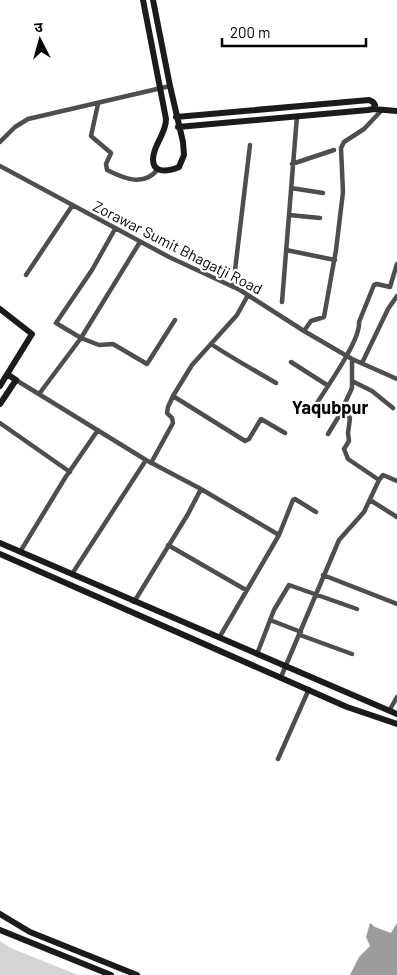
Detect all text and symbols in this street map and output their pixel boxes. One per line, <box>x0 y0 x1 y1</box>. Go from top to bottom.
north arrow <box>15 15 65 65</box>
scale bar <box>222 15 366 47</box>
text: उ <box>34 18 44 35</box>
text: 200 m <box>230 23 270 41</box>
street label: Zorawar Sumit Bhagatji Road <box>90 196 266 298</box>
district label: Yaqubpur <box>292 396 368 418</box>

